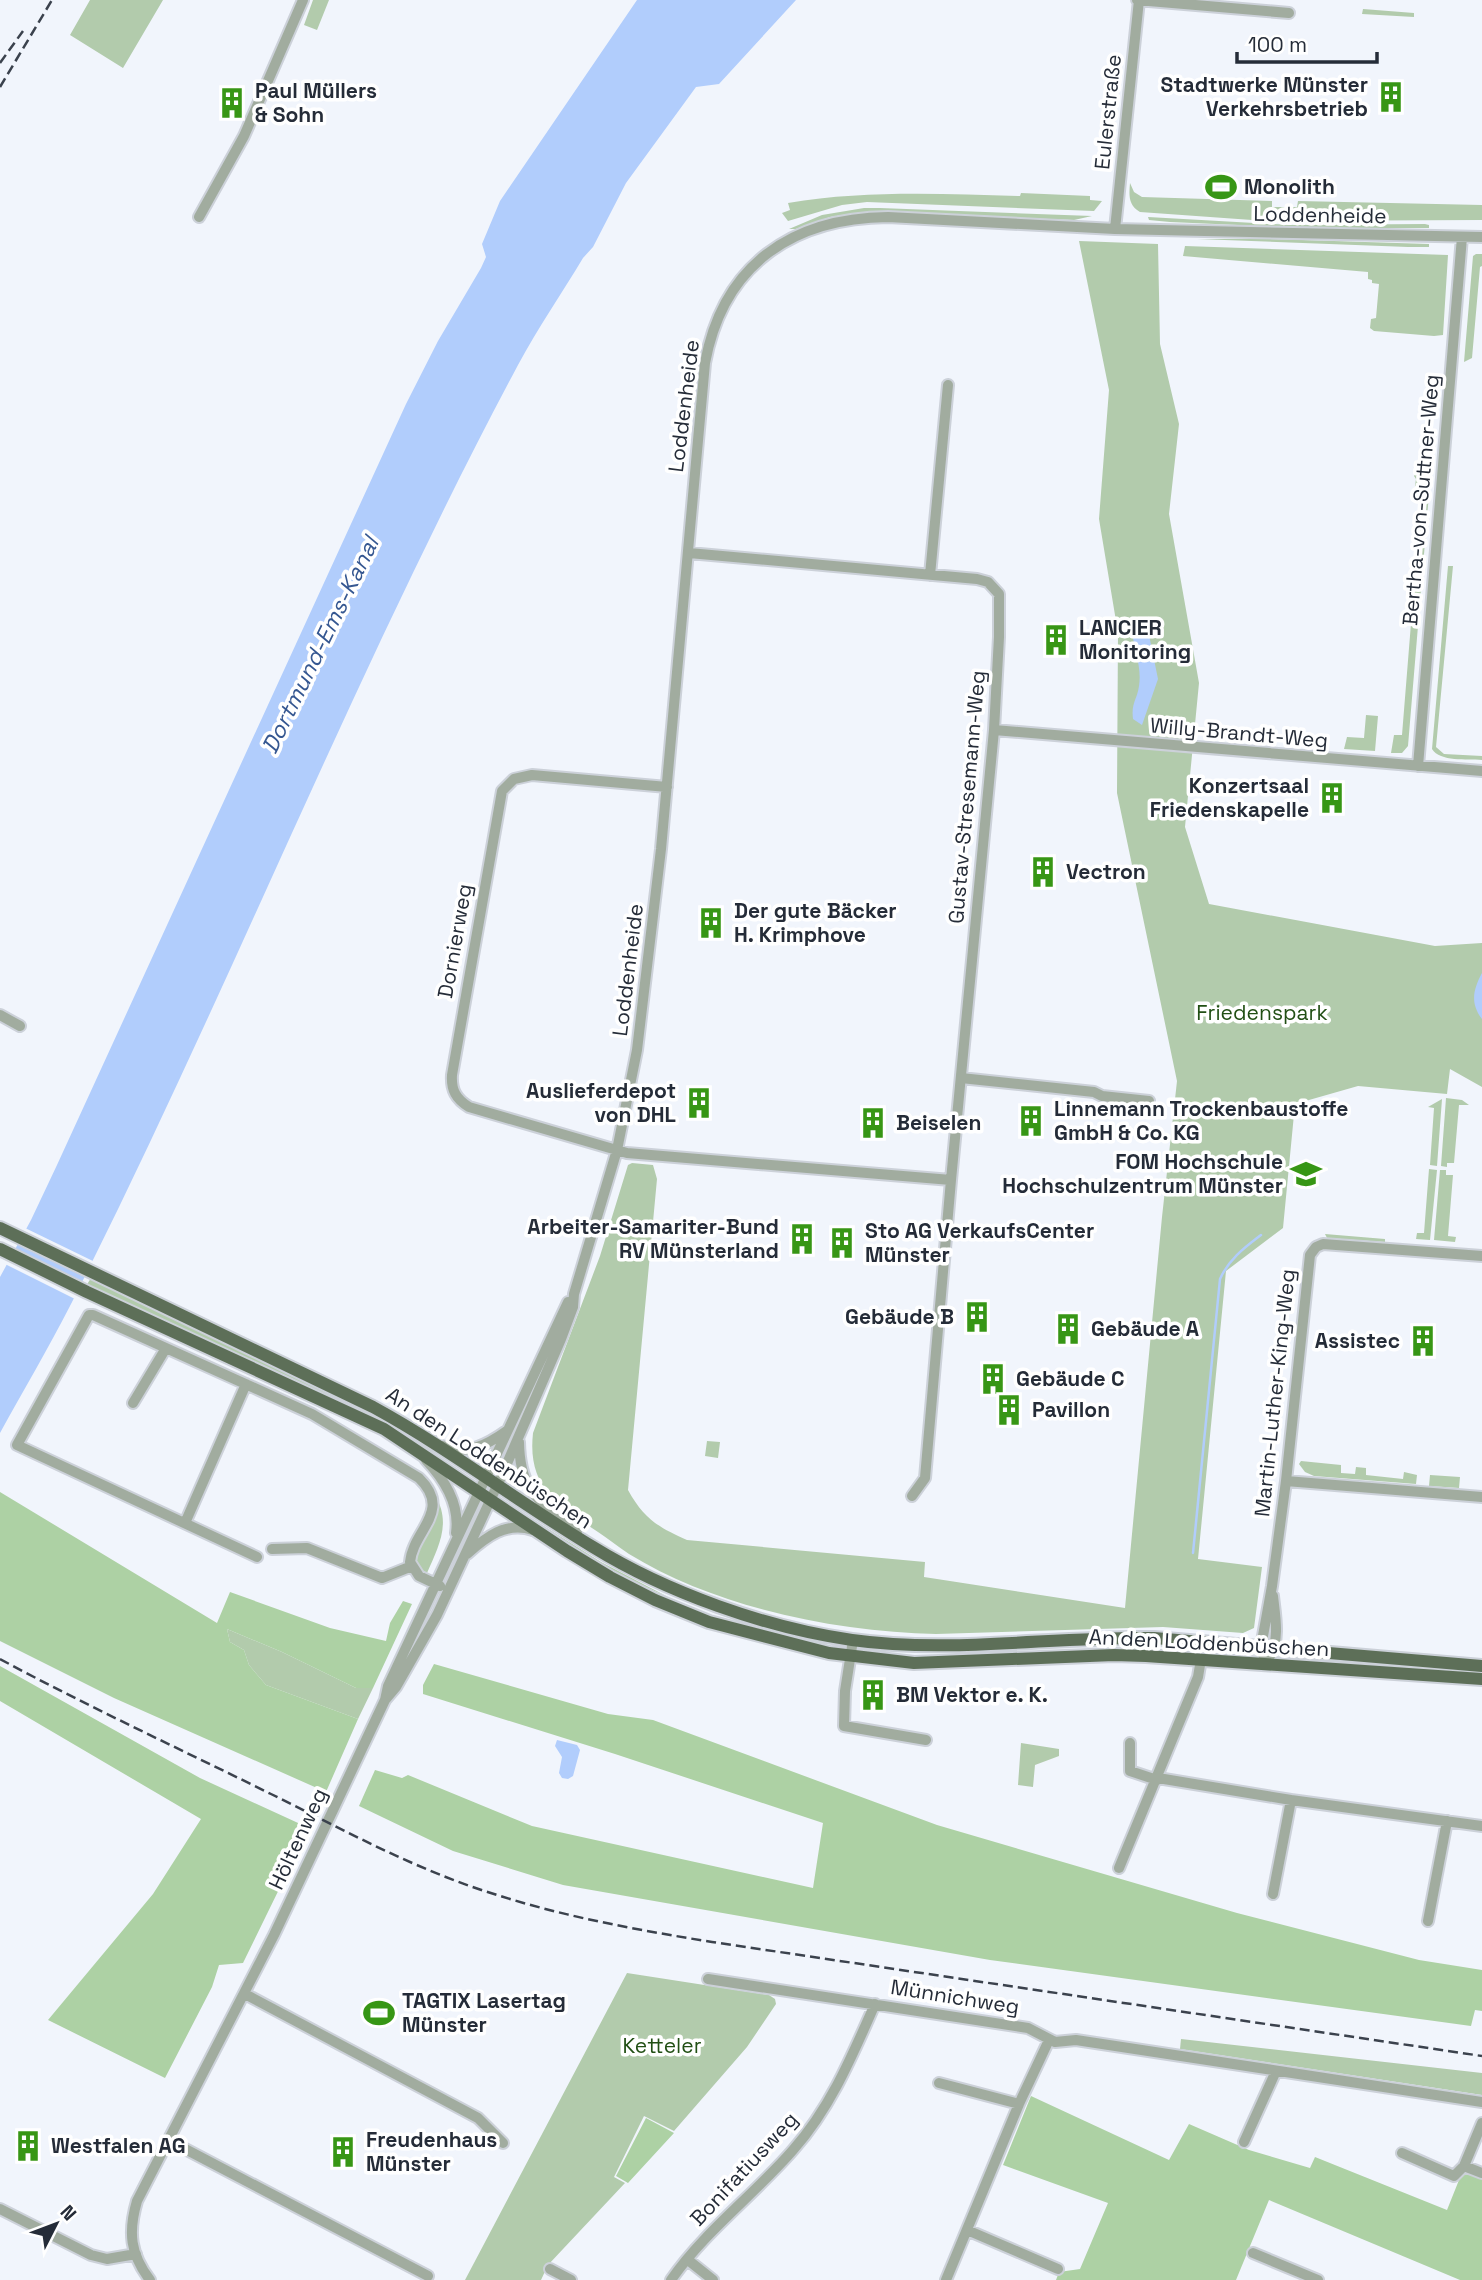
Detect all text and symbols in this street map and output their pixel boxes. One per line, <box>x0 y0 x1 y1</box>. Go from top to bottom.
scale bar <box>1237 21 1377 65</box>
text: 100 m <box>1248 31 1307 58</box>
street label: Eulerstraße <box>1088 53 1127 171</box>
place label: Stadtwerke Münster Verkehrsbetrieb <box>1160 71 1368 122</box>
place label: Paul Müllers & Sohn <box>255 77 377 128</box>
building icon: Stadtwerke Münster Verkehrsbetrieb <box>1374 80 1408 114</box>
building icon: Paul Müllers & Sohn <box>215 86 249 120</box>
sports icon: Monolith <box>1204 170 1238 204</box>
place label: Monolith <box>1244 173 1335 200</box>
street label: Loddenheide <box>1253 200 1387 229</box>
street label: Loddenheide <box>662 338 705 474</box>
street label: Bertha-von-Suttner-Weg <box>1396 373 1445 627</box>
water label: Dortmund-Ems-Kanal <box>255 530 387 758</box>
place label: LANCIER Monitoring <box>1079 614 1191 665</box>
building icon: LANCIER Monitoring <box>1039 623 1073 657</box>
street label: Gustav-Stresemann-Weg <box>942 669 991 925</box>
street label: Willy-Brandt-Weg <box>1149 711 1329 754</box>
place label: Konzertsaal Friedenskapelle <box>1150 772 1309 823</box>
building icon: Konzertsaal Friedenskapelle <box>1315 781 1349 815</box>
building icon: Vectron <box>1026 855 1060 889</box>
place label: Vectron <box>1066 858 1146 885</box>
street label: Dornierweg <box>431 882 478 1000</box>
place label: Der gute Bäcker H. Krimphove <box>734 897 897 948</box>
street label: Loddenheide <box>606 902 649 1038</box>
building icon: Der gute Bäcker H. Krimphove <box>694 906 728 940</box>
park label: Friedenspark <box>1196 999 1328 1026</box>
place label: Auslieferdepot von DHL <box>526 1077 676 1128</box>
building icon: Auslieferdepot von DHL <box>682 1086 716 1120</box>
place label: Linnemann Trockenbaustoffe GmbH & Co. KG <box>1054 1095 1348 1146</box>
building icon: Linnemann Trockenbaustoffe GmbH & Co. KG <box>1014 1104 1048 1138</box>
building icon: Beiselen <box>856 1106 890 1140</box>
place label: Beiselen <box>896 1109 981 1136</box>
place label: FOM Hochschule Hochschulzentrum Münster <box>1002 1148 1283 1199</box>
school or university icon: FOM Hochschule Hochschulzentrum Münster <box>1289 1157 1323 1191</box>
place label: Arbeiter-Samariter-Bund RV Münsterland <box>527 1213 779 1264</box>
place label: Sto AG VerkaufsCenter Münster <box>865 1217 1094 1268</box>
building icon: Arbeiter-Samariter-Bund RV Münsterland <box>785 1222 819 1256</box>
building icon: Sto AG VerkaufsCenter Münster <box>825 1226 859 1260</box>
street label: Martin-Luther-King-Weg <box>1248 1268 1301 1518</box>
building icon: Gebäude B <box>960 1300 994 1334</box>
place label: Gebäude B <box>845 1303 954 1330</box>
building icon: Gebäude A <box>1051 1312 1085 1346</box>
place label: Gebäude A <box>1091 1315 1199 1342</box>
building icon: Assistec <box>1406 1324 1440 1358</box>
place label: Assistec <box>1315 1327 1400 1354</box>
building icon: Gebäude C <box>976 1362 1010 1396</box>
place label: Gebäude C <box>1016 1365 1125 1392</box>
street label: An den Loddenbüschen <box>381 1381 598 1534</box>
building icon: Pavillon <box>992 1393 1026 1427</box>
place label: Pavillon <box>1032 1396 1110 1423</box>
street label: An den Loddenbüschen <box>1088 1623 1330 1662</box>
building icon: BM Vektor e. K. <box>856 1678 890 1712</box>
place label: BM Vektor e. K. <box>896 1681 1048 1708</box>
street label: Höltenweg <box>262 1784 333 1894</box>
street label: Münnichweg <box>889 1973 1021 2020</box>
place label: TAGTIX Lasertag Münster <box>402 1987 566 2038</box>
sports icon: TAGTIX Lasertag Münster <box>362 1996 396 2030</box>
park label: Ketteler <box>622 2032 702 2059</box>
street label: Bonifatiusweg <box>684 2106 803 2231</box>
place label: Freudenhaus Münster <box>366 2126 497 2177</box>
building icon: Westfalen AG <box>11 2129 45 2163</box>
place label: Westfalen AG <box>51 2132 186 2159</box>
building icon: Freudenhaus Münster <box>326 2135 360 2169</box>
north arrow <box>21 2189 91 2259</box>
text: N <box>55 2200 82 2226</box>

